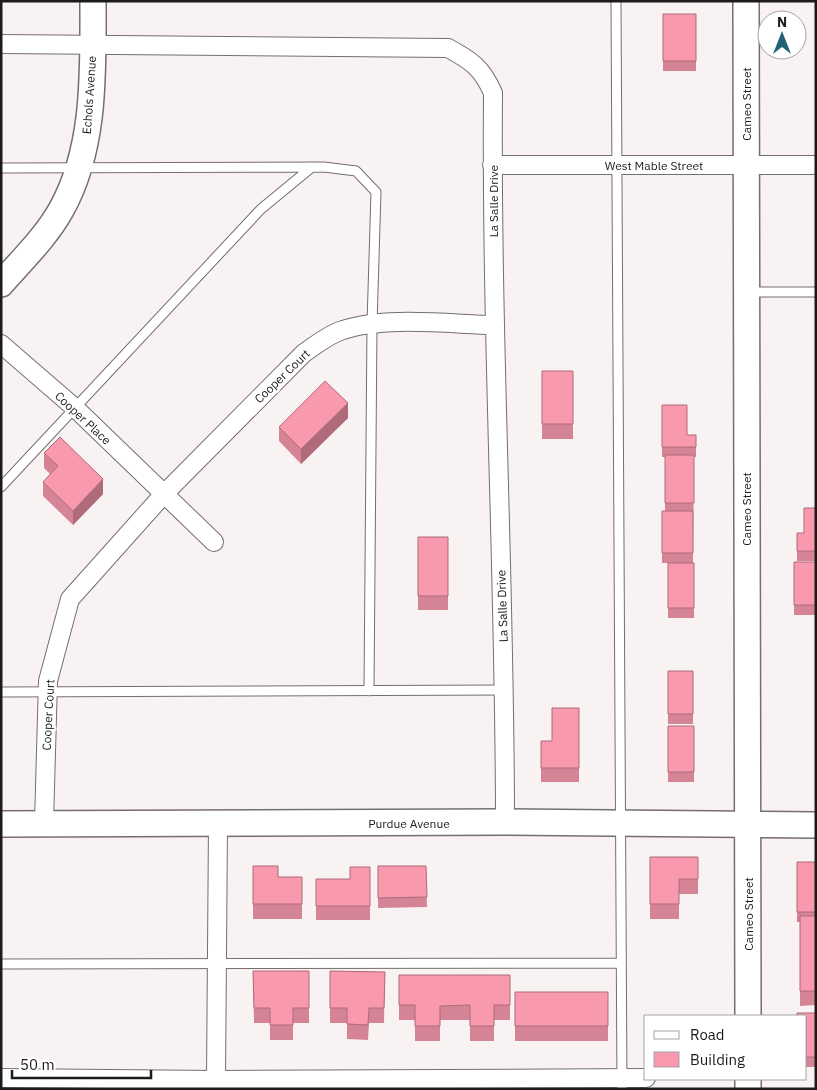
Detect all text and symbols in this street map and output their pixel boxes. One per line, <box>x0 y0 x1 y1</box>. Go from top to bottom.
north arrow <box>757 10 807 60</box>
text: N <box>777 13 787 31</box>
street label: Echols Avenue <box>79 55 99 135</box>
street label: Cameo Street <box>739 67 754 141</box>
street label: West Mable Street <box>605 158 703 173</box>
street label: La Salle Drive <box>486 164 501 237</box>
street label: Cooper Court <box>251 346 313 406</box>
street label: Cooper Place <box>52 388 114 448</box>
street label: Cameo Street <box>739 472 754 546</box>
street label: La Salle Drive <box>493 569 511 642</box>
street label: Cooper Court <box>39 679 57 751</box>
street label: Purdue Avenue <box>368 816 450 831</box>
street label: Cameo Street <box>741 877 756 951</box>
legend <box>644 1015 807 1080</box>
text: Road <box>690 1025 725 1044</box>
scale bar <box>12 1048 151 1080</box>
text: Building <box>690 1050 745 1069</box>
text: 50 m <box>20 1055 55 1074</box>

